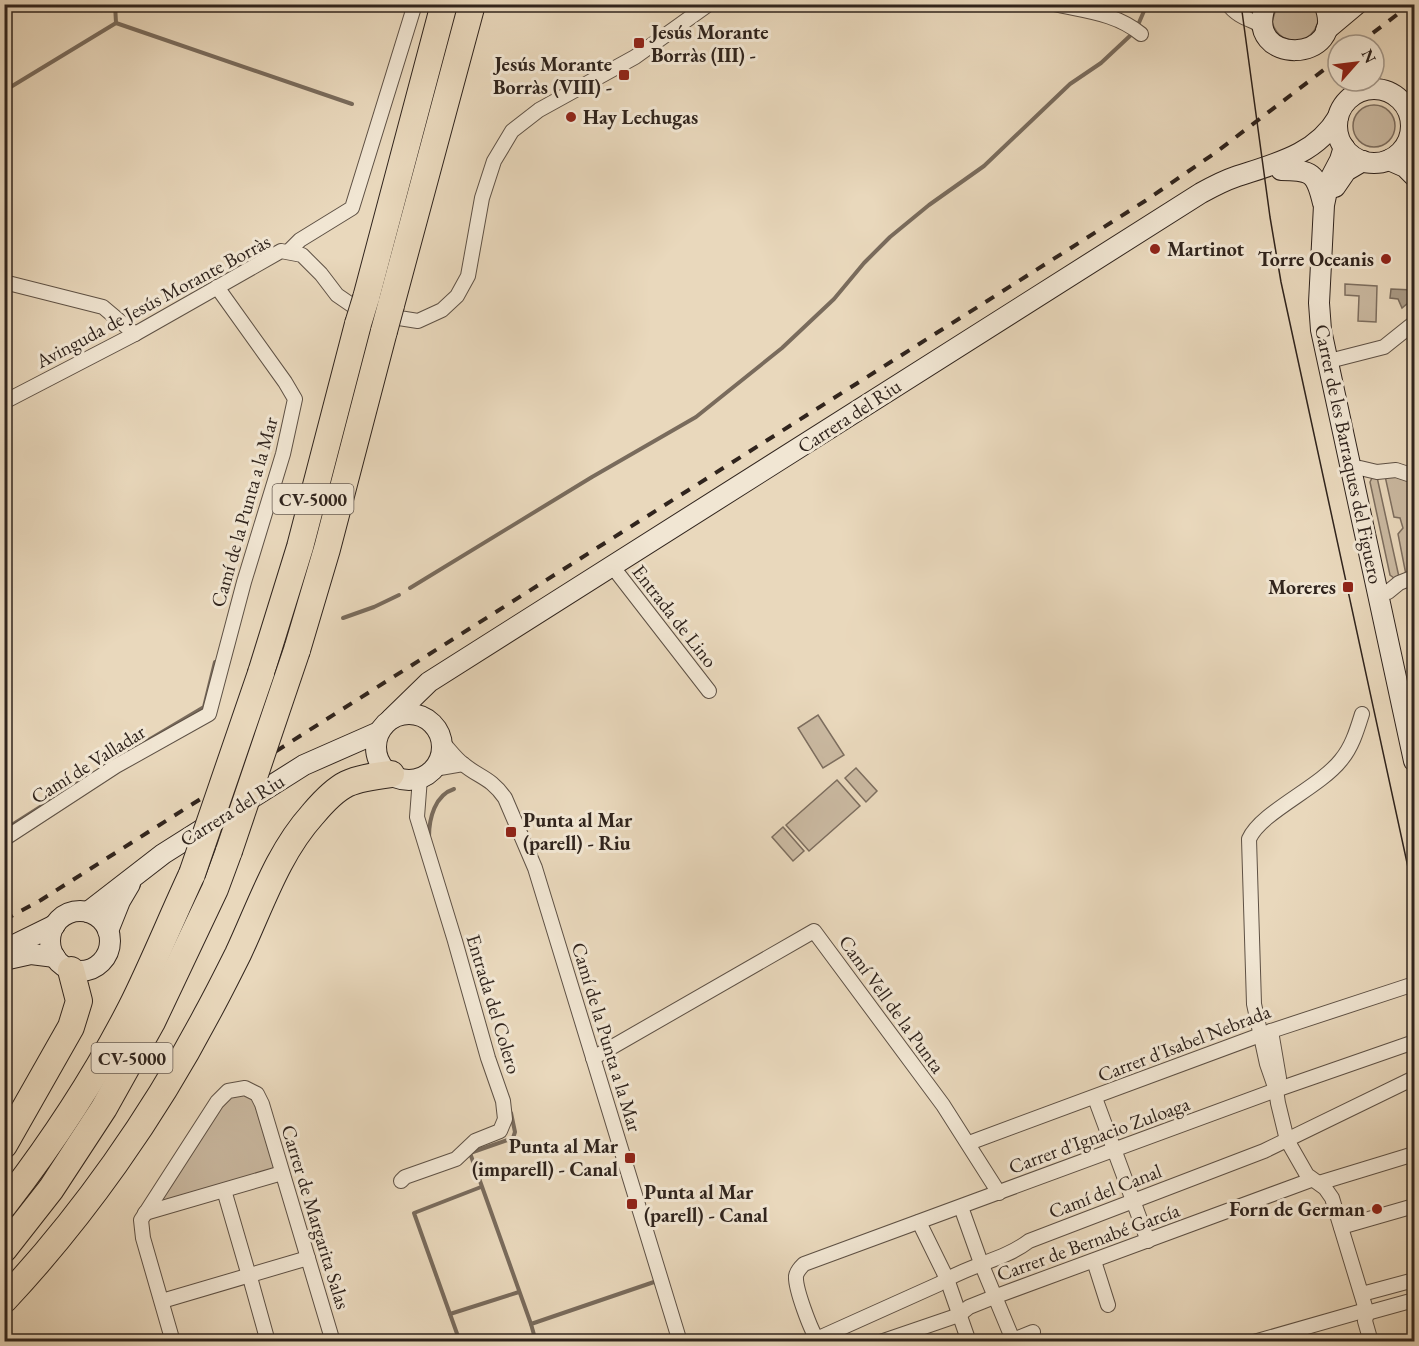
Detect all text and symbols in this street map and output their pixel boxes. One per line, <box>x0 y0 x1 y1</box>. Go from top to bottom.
place label: Jesús Morante Borràs (III) - <box>649 19 769 68</box>
north arrow <box>1326 33 1386 93</box>
marker: Jesús Morante Borràs (III) - <box>632 36 646 50</box>
text: N <box>1356 46 1381 67</box>
place label: Jesús Morante Borràs (VIII) - <box>492 51 612 100</box>
marker: Jesús Morante Borràs (VIII) - <box>617 68 631 82</box>
place label: Hay Lechugas <box>583 104 698 130</box>
marker: Hay Lechugas <box>564 110 578 124</box>
street label: Avinguda de Jesús Morante Borràs <box>30 228 275 375</box>
place label: Martinot <box>1167 236 1245 262</box>
marker: Martinot <box>1148 242 1162 256</box>
place label: Torre Oceanis <box>1258 246 1374 272</box>
marker: Torre Oceanis <box>1379 252 1393 266</box>
street label: Carrer de les Barraques del Figuero <box>1309 322 1389 586</box>
street label: Carrera del Riu <box>792 373 906 459</box>
street label: Camí de la Punta a la Mar <box>204 414 284 610</box>
road number: CV-5000 <box>272 484 354 514</box>
street label: Entrada de Lino <box>627 559 723 673</box>
place label: Moreres <box>1268 574 1336 600</box>
marker: Moreres <box>1341 580 1355 594</box>
street label: Camí de Valladar <box>26 718 150 810</box>
street label: Carrera del Riu <box>175 767 289 852</box>
place label: Punta al Mar (parell) - Riu <box>523 807 633 856</box>
marker: Punta al Mar (parell) - Riu <box>504 825 518 839</box>
street label: Camí Vell de la Punta <box>833 930 951 1078</box>
street label: Entrada del Colero <box>460 931 528 1077</box>
street label: Camí de la Punta a la Mar <box>566 939 648 1135</box>
street label: Carrer d'Isabel Nebrada <box>1094 998 1274 1088</box>
road number: CV-5000 <box>92 1043 172 1073</box>
street label: Carrer d'Ignacio Zuloaga <box>1005 1090 1193 1180</box>
street label: Carrer de Margarita Salas <box>276 1122 356 1312</box>
place label: Punta al Mar (imparell) - Canal <box>472 1133 619 1182</box>
marker: Punta al Mar (imparell) - Canal <box>623 1151 637 1165</box>
street label: Camí del Canal <box>1045 1157 1165 1224</box>
place label: Punta al Mar (parell) - Canal <box>644 1179 768 1228</box>
place label: Forn de German <box>1229 1196 1365 1222</box>
marker: Punta al Mar (parell) - Canal <box>625 1197 639 1211</box>
street label: Carrer de Bernabé García <box>993 1197 1183 1287</box>
marker: Forn de German <box>1370 1202 1384 1216</box>

